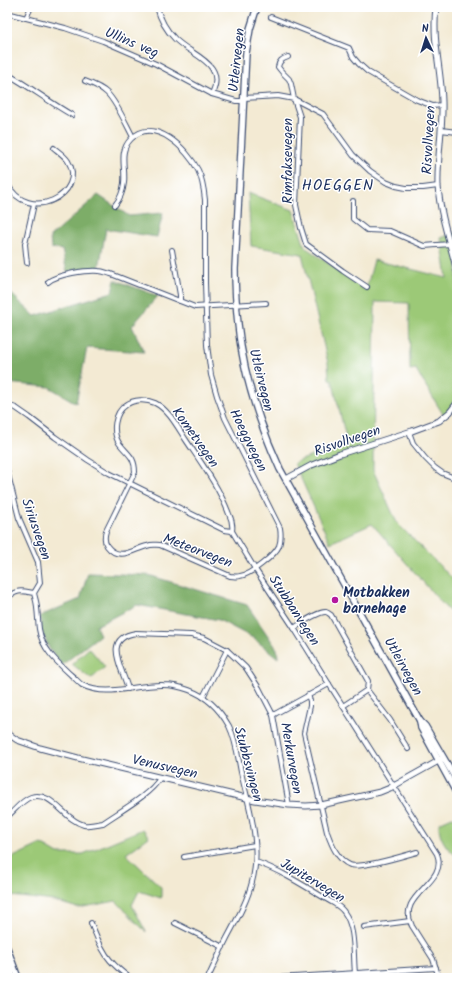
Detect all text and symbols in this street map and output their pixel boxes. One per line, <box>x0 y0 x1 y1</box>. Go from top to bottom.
north arrow <box>406 18 446 58</box>
text: N <box>421 20 430 38</box>
street label: Ullins veg <box>101 22 162 64</box>
street label: Utleirvegen <box>223 27 251 93</box>
street label: Risvollvegen <box>416 105 442 175</box>
street label: Rimfaksevegen <box>277 118 299 204</box>
district label: HOEGGEN <box>302 174 374 198</box>
street label: Utleirvegen <box>243 346 279 414</box>
street label: Kometvegen <box>166 403 224 473</box>
street label: Hoeggvegen <box>223 405 273 476</box>
street label: Risvollvegen <box>311 419 384 463</box>
street label: Siriusvegen <box>15 495 57 563</box>
street label: Meteorvegen <box>160 528 236 574</box>
street label: Stubbanvegen <box>263 571 325 650</box>
place label: Motbakken barnehage <box>343 582 410 620</box>
marker: Motbakken barnehage <box>330 595 340 605</box>
street label: Utleirvegen <box>378 633 428 700</box>
street label: Merkurvegen <box>274 721 308 796</box>
street label: Stubbsvingen <box>227 724 269 804</box>
street label: Venusvegen <box>130 749 200 785</box>
street label: Jupitervegen <box>276 853 349 909</box>

